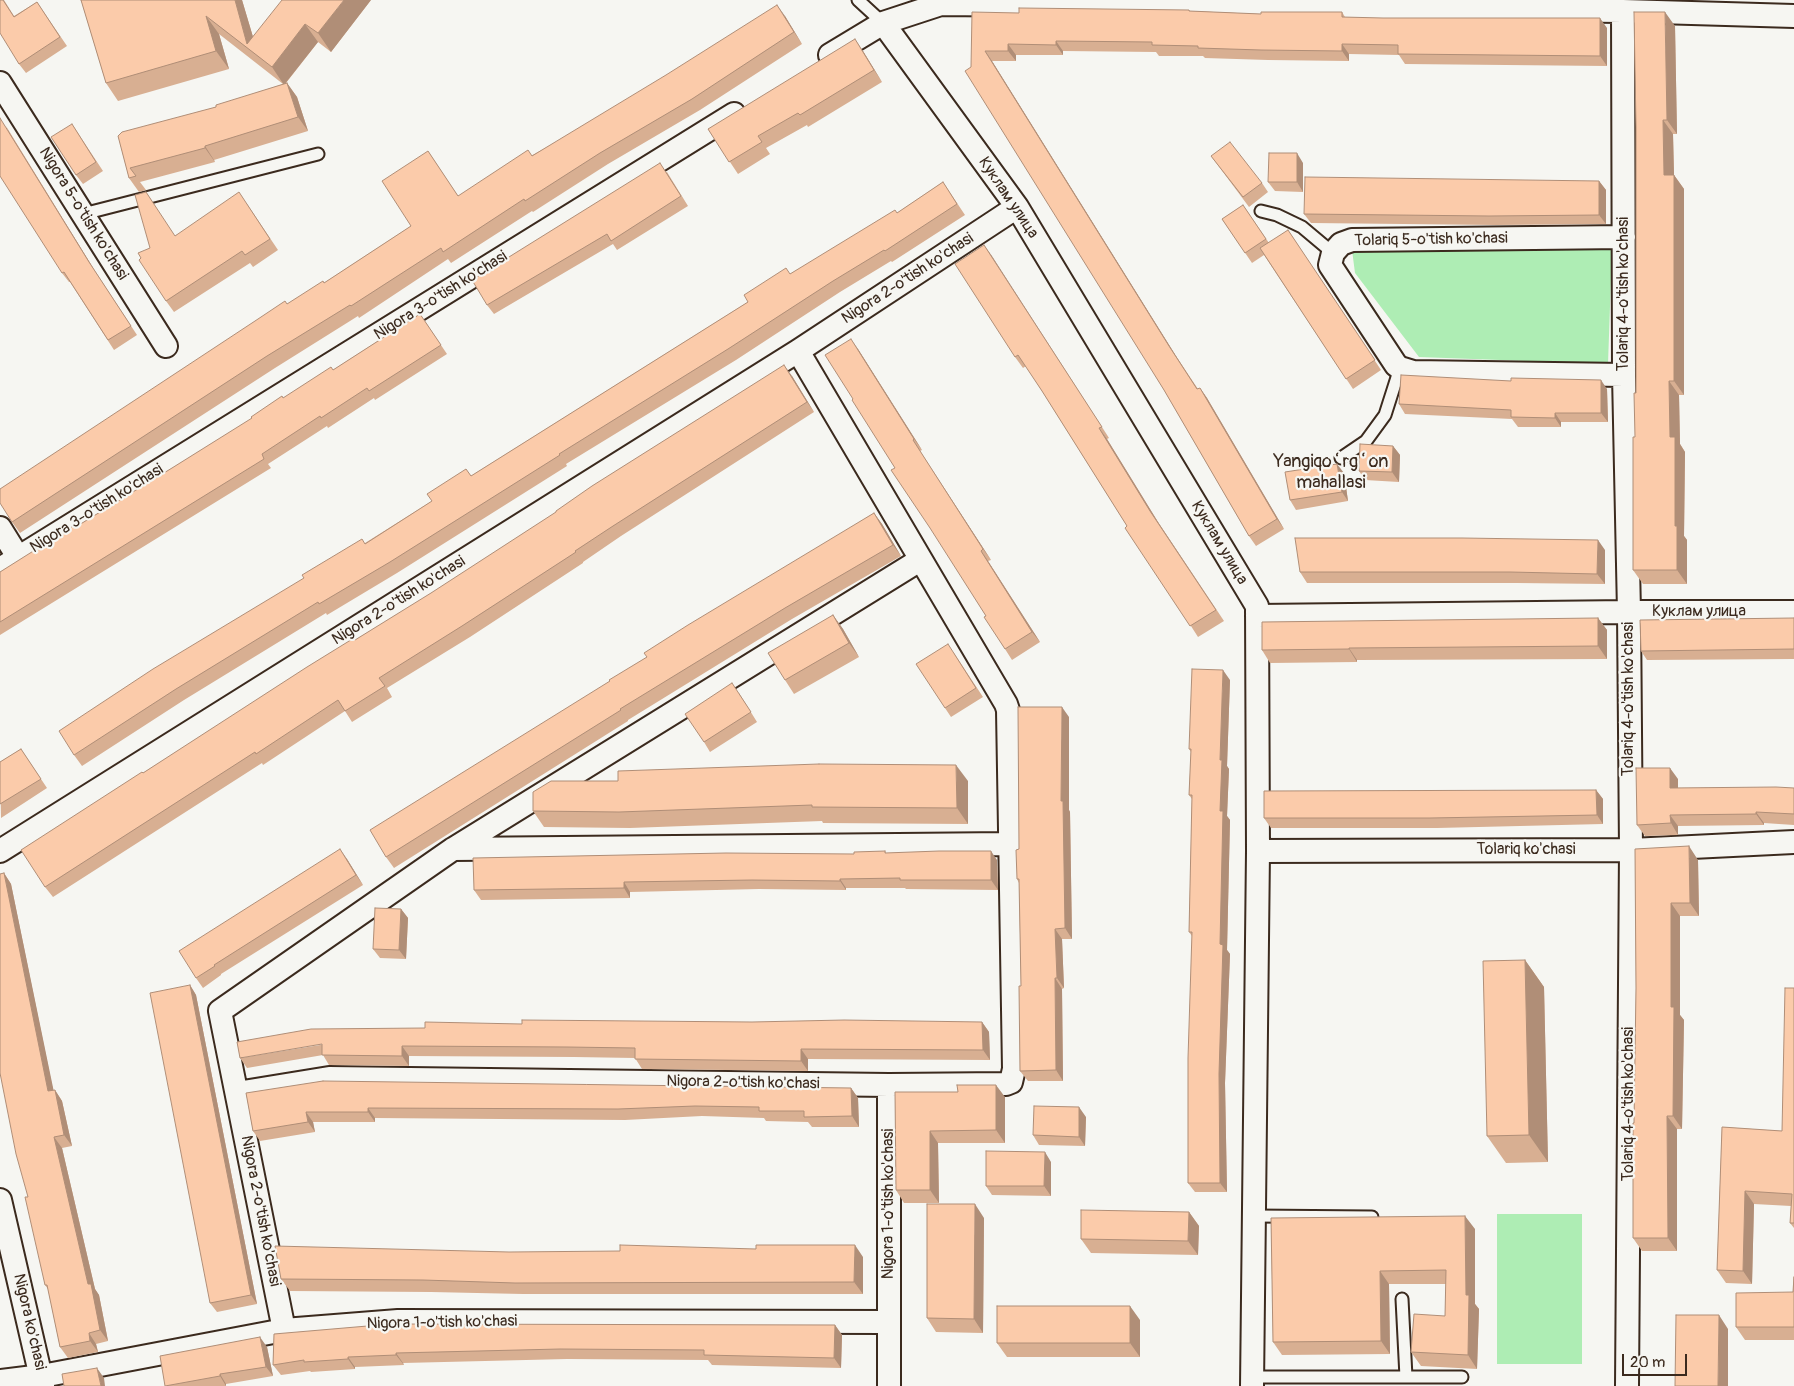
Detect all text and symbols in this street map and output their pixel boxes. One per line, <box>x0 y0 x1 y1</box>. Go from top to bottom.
street label: Nigora 5-o'tish ko'chasi <box>34 144 132 284</box>
street label: Куклам улица <box>974 154 1042 242</box>
street label: Tolariq 4-o'tish ko'chasi <box>1614 217 1634 371</box>
street label: Nigora 2-o'tish ko'chasi <box>838 229 978 329</box>
street label: Tolariq 5-o'tish ko'chasi <box>1354 229 1508 251</box>
street label: Nigora 3-o'tish ko'chasi <box>371 247 511 345</box>
district label: Yangiqoʻrgʻon mahallasi <box>1274 451 1388 494</box>
street label: Nigora 3-o'tish ko'chasi <box>27 460 167 558</box>
street label: Куклам улица <box>1187 498 1251 588</box>
street label: Nigora 2-o'tish ko'chasi <box>329 552 469 650</box>
street label: Куклам улица <box>1652 602 1746 622</box>
street label: Tolariq 4-o'tish ko'chasi <box>1619 622 1639 776</box>
street label: Tolariq ko'chasi <box>1476 840 1576 860</box>
street label: Tolariq 4-o'tish ko'chasi <box>1619 1027 1639 1181</box>
street label: Nigora 2-o'tish ko'chasi <box>666 1072 820 1094</box>
street label: Nigora 1-o'tish ko'chasi <box>879 1129 899 1279</box>
street label: Nigora 2-o'tish ko'chasi <box>236 1134 284 1288</box>
street label: Nigora ko'chasi <box>9 1272 49 1372</box>
street label: Nigora 1-o'tish ko'chasi <box>367 1312 517 1334</box>
scale bar <box>1624 1344 1689 1376</box>
text: 20 m <box>1630 1353 1665 1372</box>

